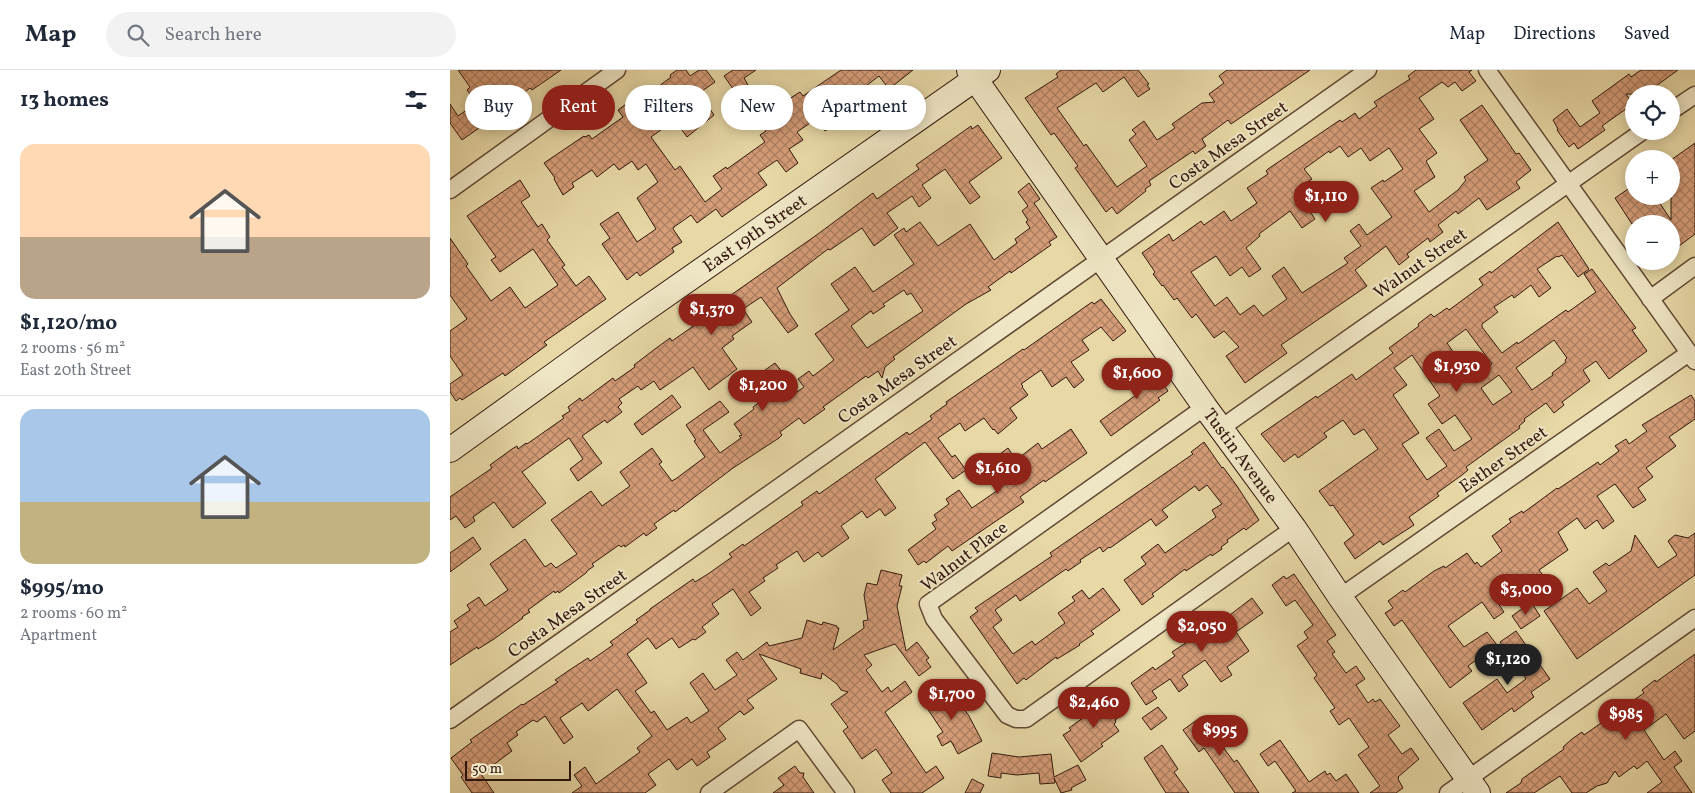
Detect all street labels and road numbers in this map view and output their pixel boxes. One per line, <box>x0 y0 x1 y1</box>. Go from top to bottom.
street label: Costa Mesa Street <box>1164 96 1293 197</box>
street label: East 19th Street <box>698 189 813 279</box>
street label: Walnut Street <box>1369 223 1473 306</box>
street label: Costa Mesa Street <box>833 330 962 431</box>
street label: Tustin Avenue <box>1196 404 1283 509</box>
street label: Esther Street <box>1455 421 1553 500</box>
street label: Walnut Place <box>916 516 1014 598</box>
street label: Costa Mesa Street <box>503 564 632 665</box>

